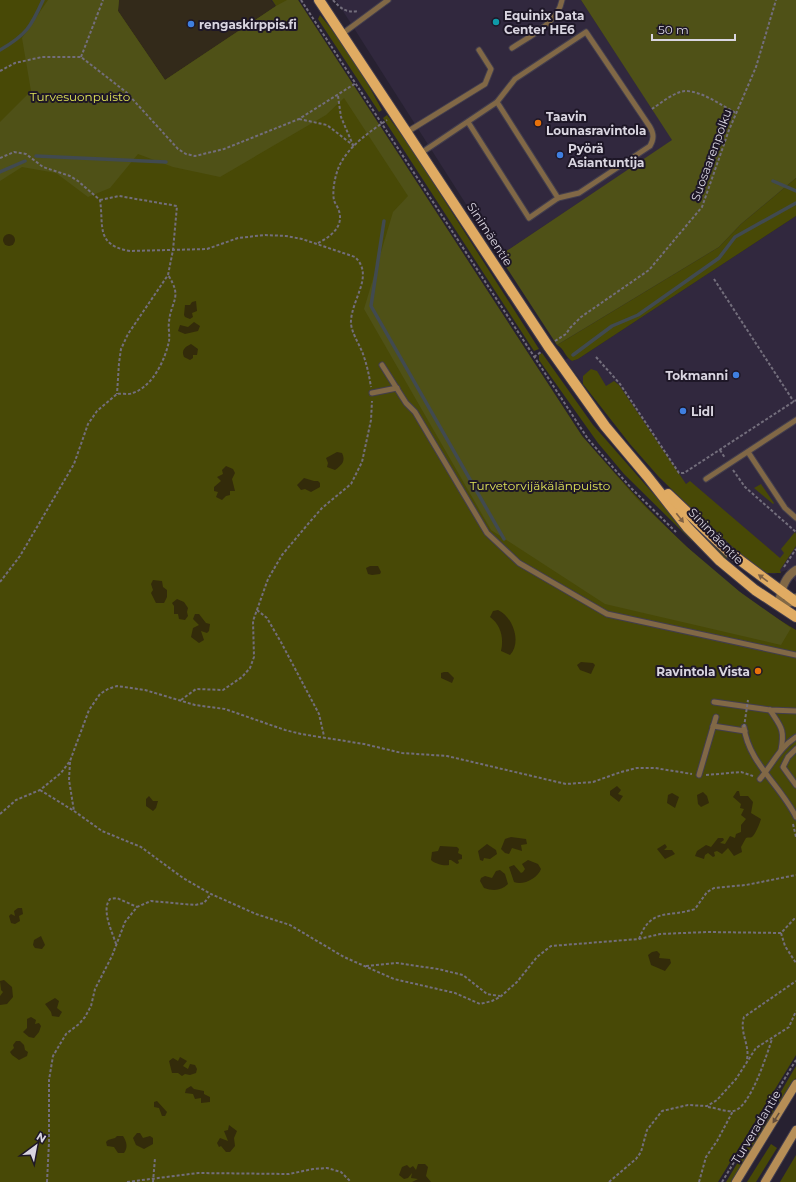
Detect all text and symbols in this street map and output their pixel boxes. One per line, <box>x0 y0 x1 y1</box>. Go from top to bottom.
place label: Equinix Data Center HE6 <box>504 8 584 37</box>
scale bar <box>652 16 735 42</box>
place label: rengaskirppis.fi <box>199 17 297 32</box>
marker: Equinix Data Center HE6 <box>491 17 501 27</box>
marker: rengaskirppis.fi <box>186 19 196 29</box>
text: 50 m <box>658 22 689 37</box>
park label: Turvesuonpuisto <box>30 89 130 104</box>
street label: Suosaarenpolku <box>687 107 735 203</box>
place label: Taavin Lounasravintola <box>546 109 646 138</box>
marker: Taavin Lounasravintola <box>533 118 543 128</box>
place label: Pyörä Asiantuntija <box>567 141 645 170</box>
marker: Pyörä Asiantuntija <box>555 150 565 160</box>
street label: Sinimäentie <box>464 200 516 268</box>
place label: Tokmanni <box>665 368 728 383</box>
marker: Tokmanni <box>731 370 741 380</box>
place label: Lidl <box>691 404 714 419</box>
marker: Lidl <box>678 406 688 416</box>
park label: Turvetorvijäkälänpuisto <box>470 478 610 493</box>
street label: Sinimäentie <box>685 505 747 567</box>
one-way arrow <box>676 512 684 523</box>
one-way arrow <box>757 574 768 582</box>
place label: Ravintola Vista <box>656 664 750 679</box>
marker: Ravintola Vista <box>753 666 763 676</box>
street label: Turveradantie <box>728 1087 784 1167</box>
one-way arrow <box>772 1112 779 1124</box>
north arrow <box>16 1126 56 1166</box>
text: N <box>34 1129 49 1146</box>

